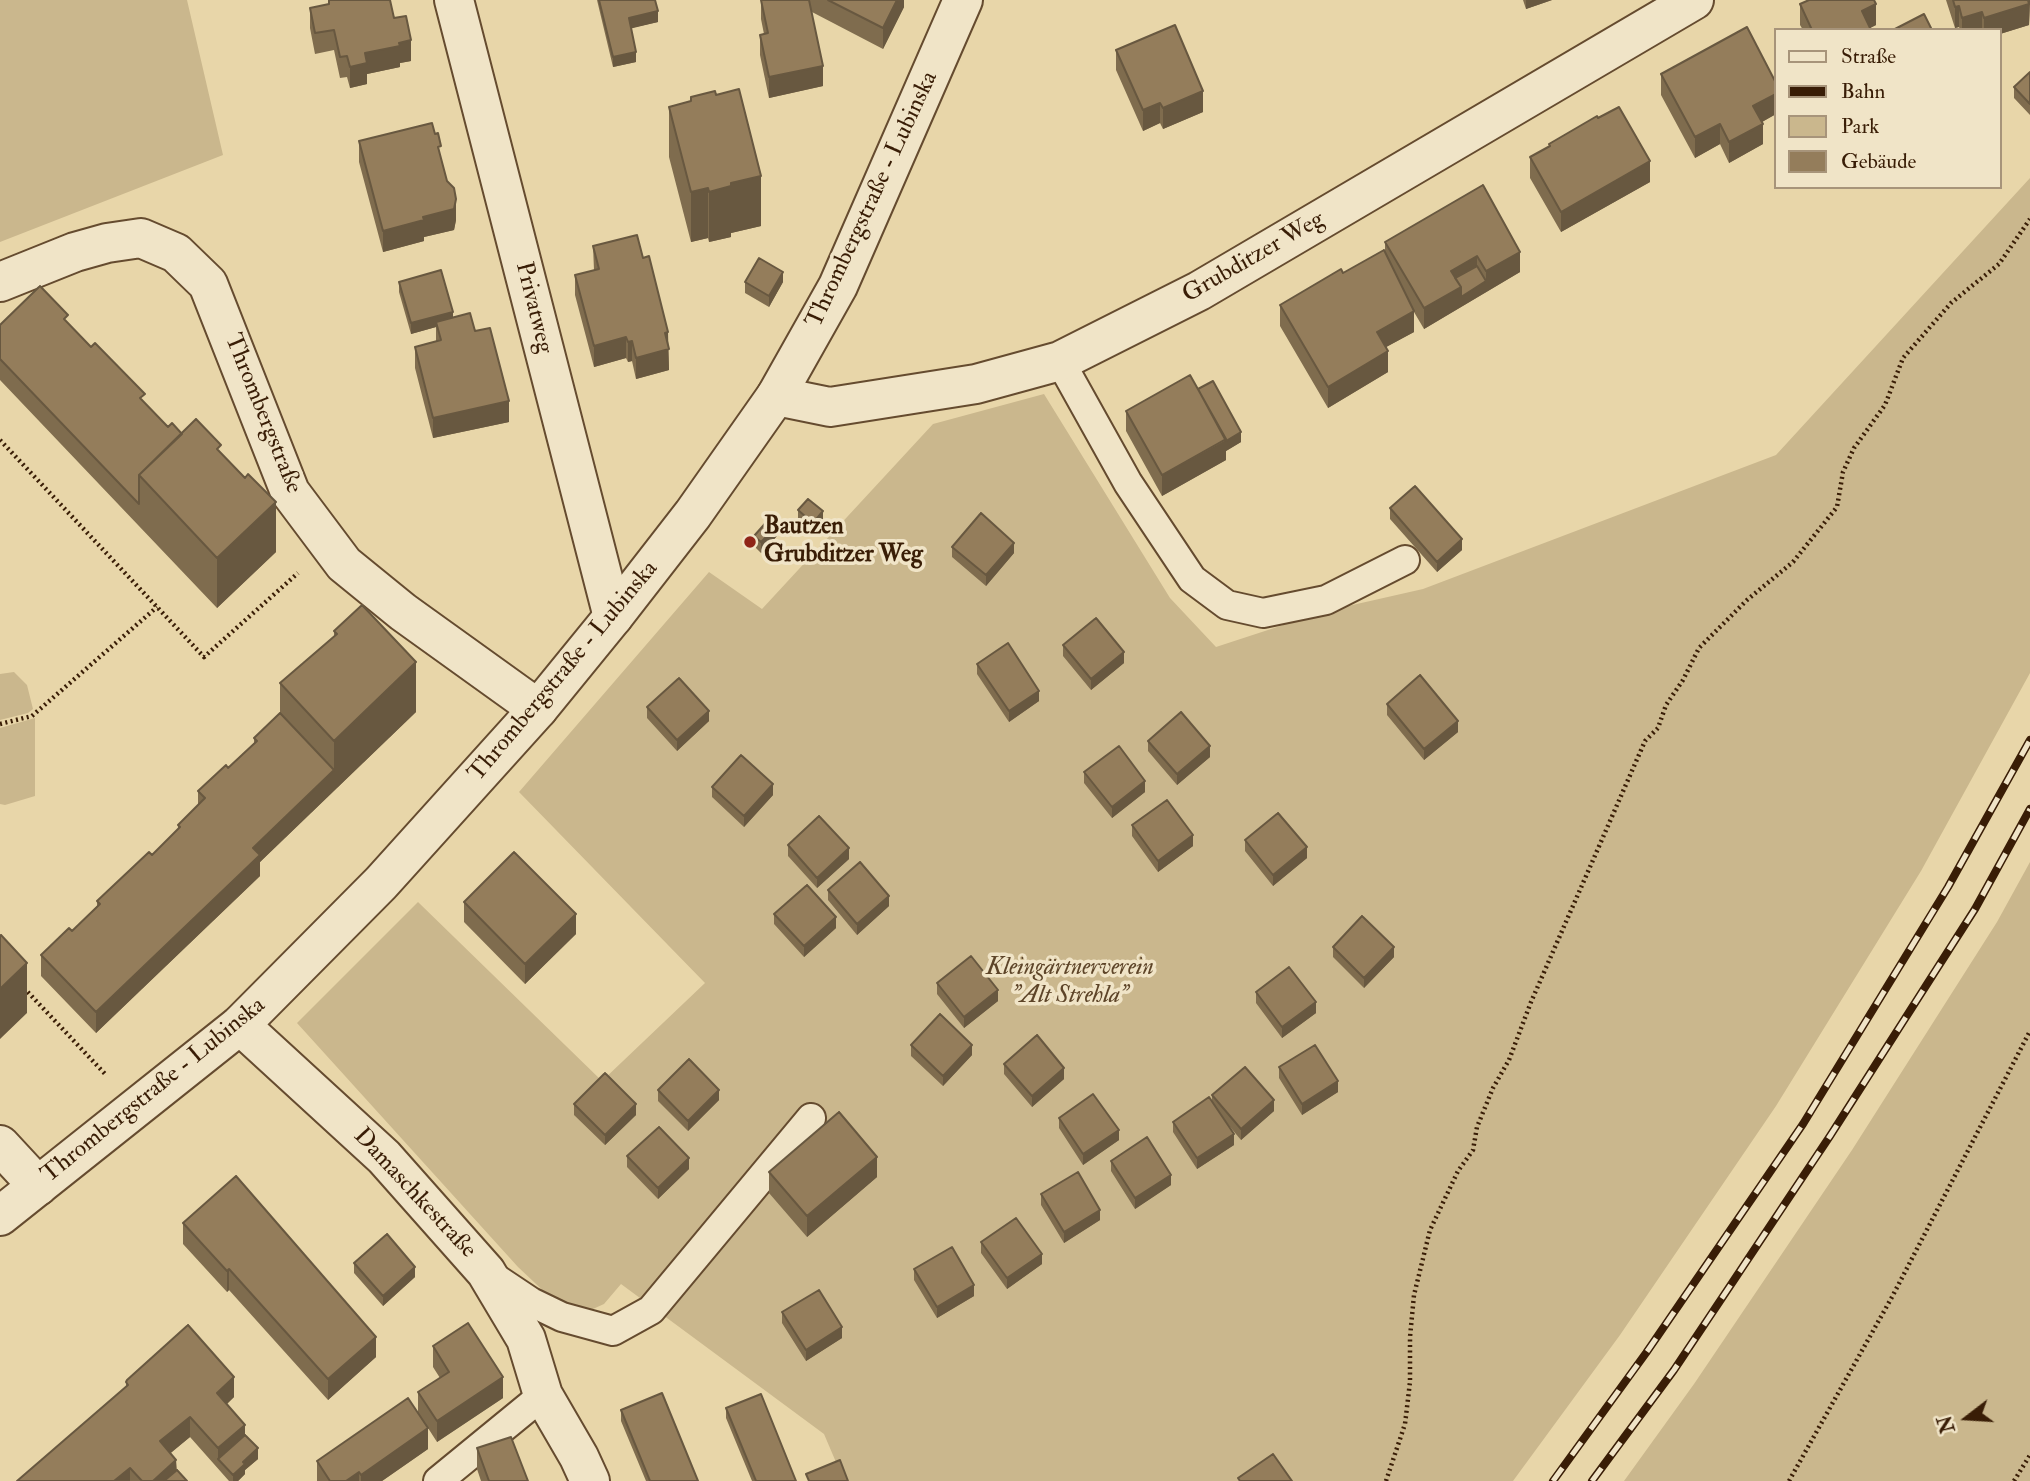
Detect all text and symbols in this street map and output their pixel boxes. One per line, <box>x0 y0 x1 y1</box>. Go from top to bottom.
legend <box>1774 28 2002 189</box>
text: Straße <box>1841 43 1896 70</box>
street label: Thrombergstraße - Lubinska <box>801 67 945 333</box>
text: Bahn <box>1841 78 1885 105</box>
text: Park <box>1841 113 1879 140</box>
text: Gebäude <box>1841 148 1916 175</box>
street label: Grubditzer Weg <box>1178 206 1330 310</box>
street label: Privatweg <box>508 259 558 357</box>
street label: Thrombergstraße <box>217 330 307 498</box>
place label: Bautzen Grubditzer Weg <box>764 514 923 570</box>
marker: Bautzen Grubditzer Weg <box>742 534 758 550</box>
street label: Thrombergstraße - Lubinska <box>463 556 665 788</box>
park label: Kleingärtnerverein "Alt Strehla" <box>986 955 1154 1011</box>
street label: Thrombergstraße - Lubinska <box>36 992 272 1190</box>
street label: Damaschkestraße <box>346 1123 482 1265</box>
north arrow <box>1932 1383 2002 1453</box>
text: N <box>1933 1413 1961 1436</box>

